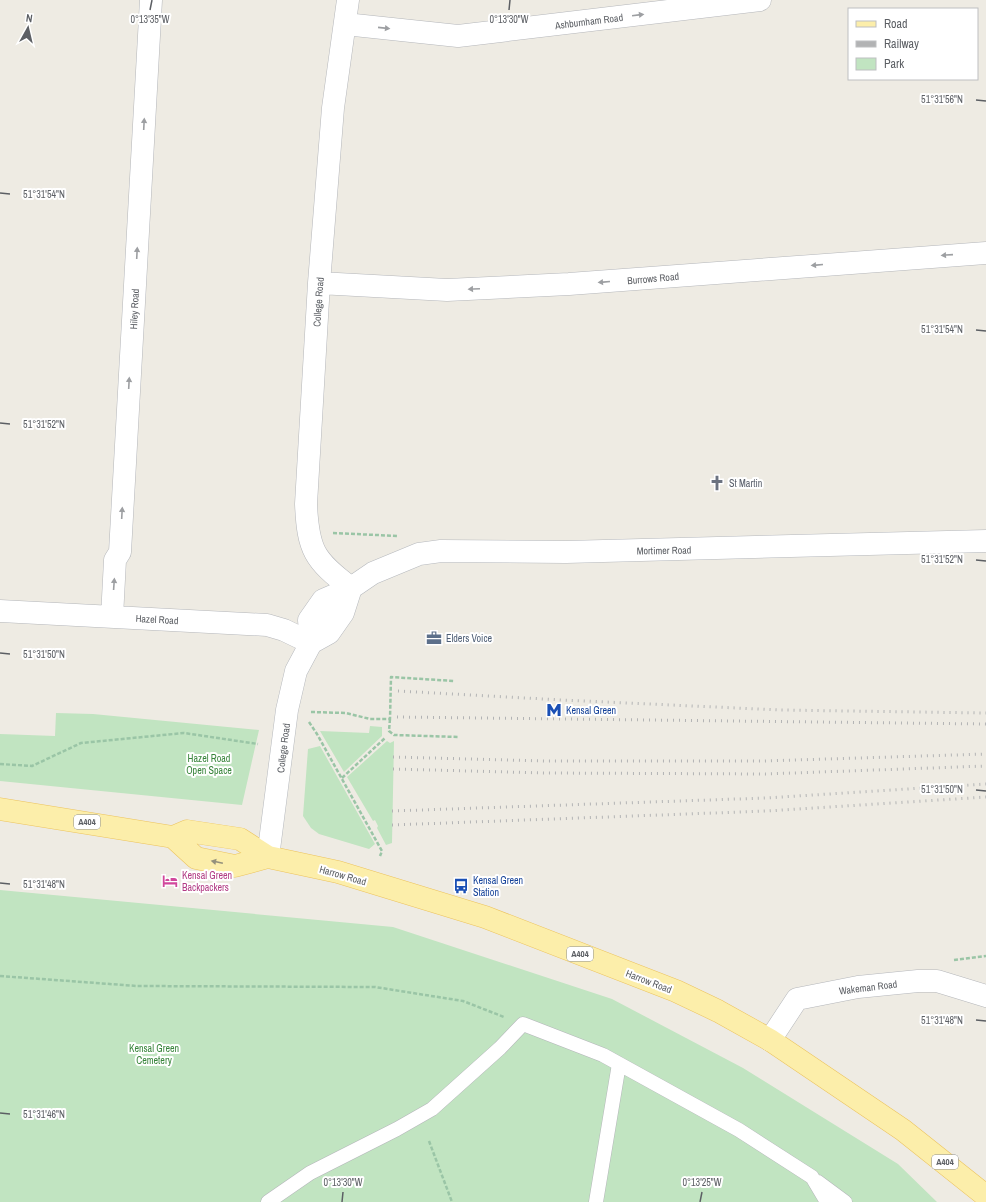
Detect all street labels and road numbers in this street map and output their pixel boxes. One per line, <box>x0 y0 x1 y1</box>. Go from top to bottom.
street label: Ashburnham Road <box>553 11 624 32</box>
street label: Burrows Road <box>627 270 679 287</box>
street label: College Road <box>310 277 327 327</box>
street label: Hiley Road <box>127 288 142 330</box>
street label: Mortimer Road <box>637 544 691 557</box>
street label: Hazel Road <box>135 612 179 627</box>
street label: College Road <box>274 723 293 774</box>
road number: A404 <box>74 815 100 829</box>
street label: Harrow Road <box>318 863 368 888</box>
road number: A404 <box>567 947 593 961</box>
street label: Harrow Road <box>624 967 674 996</box>
street label: Wakeman Road <box>838 977 898 998</box>
road number: A404 <box>932 1155 958 1169</box>

